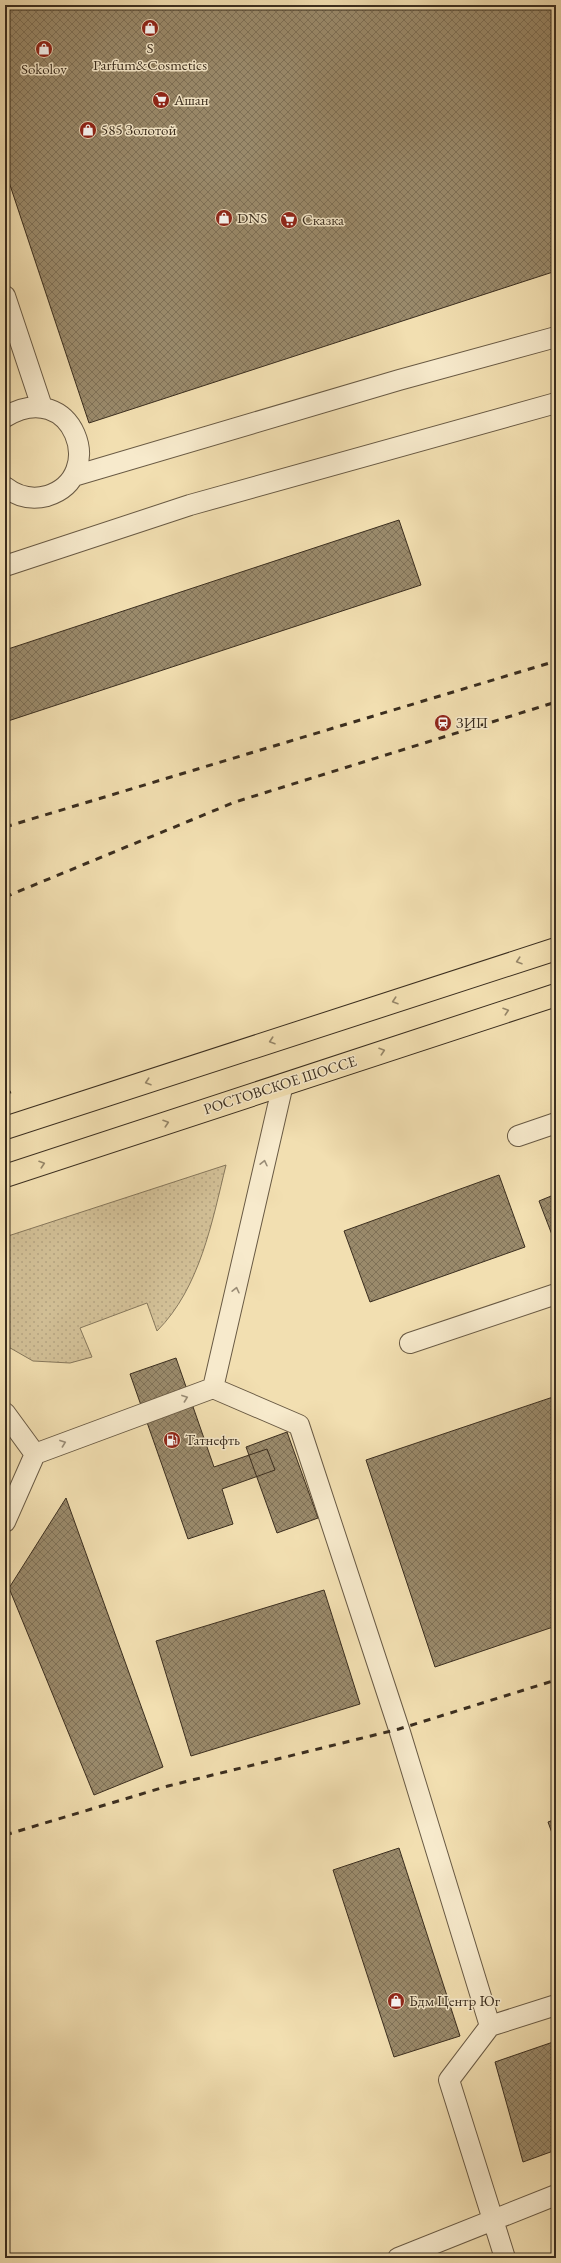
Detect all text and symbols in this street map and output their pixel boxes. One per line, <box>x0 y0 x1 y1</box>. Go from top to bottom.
shop icon: S Parfum&Cosmetics <box>140 18 160 38</box>
place label: S Parfum&Cosmetics <box>93 38 207 74</box>
shop icon: Sokolov <box>34 39 54 59</box>
place label: Sokolov <box>21 59 67 78</box>
supermarket icon: Ашан <box>151 90 171 110</box>
place label: Ашан <box>173 90 209 109</box>
shop icon: 585 Золотой <box>78 120 98 140</box>
place label: 585 Золотой <box>101 120 177 139</box>
shop icon: DNS <box>214 208 234 228</box>
place label: DNS <box>237 208 267 227</box>
supermarket icon: Сказка <box>279 210 299 230</box>
place label: Сказка <box>302 210 344 229</box>
station icon: ЗИП <box>433 713 453 733</box>
place label: ЗИП <box>456 713 488 732</box>
one-way arrow <box>516 956 523 965</box>
one-way arrow <box>392 996 399 1005</box>
one-way arrow <box>502 1008 509 1016</box>
one-way arrow <box>268 1036 275 1045</box>
one-way arrow <box>378 1048 385 1056</box>
street label: РОСТОВСКОЕ ШОССЕ <box>201 1051 359 1118</box>
one-way arrow <box>145 1077 152 1085</box>
one-way arrow <box>162 1119 169 1128</box>
one-way arrow <box>38 1160 45 1168</box>
one-way arrow <box>260 1160 268 1167</box>
one-way arrow <box>231 1287 239 1293</box>
one-way arrow <box>182 1395 189 1403</box>
fuel station icon: Татнефть <box>162 1430 182 1450</box>
place label: Татнефть <box>185 1430 240 1449</box>
one-way arrow <box>60 1440 67 1448</box>
shop icon: Бдм Центр Юг <box>386 1991 406 2011</box>
place label: Бдм Центр Юг <box>409 1991 501 2010</box>

